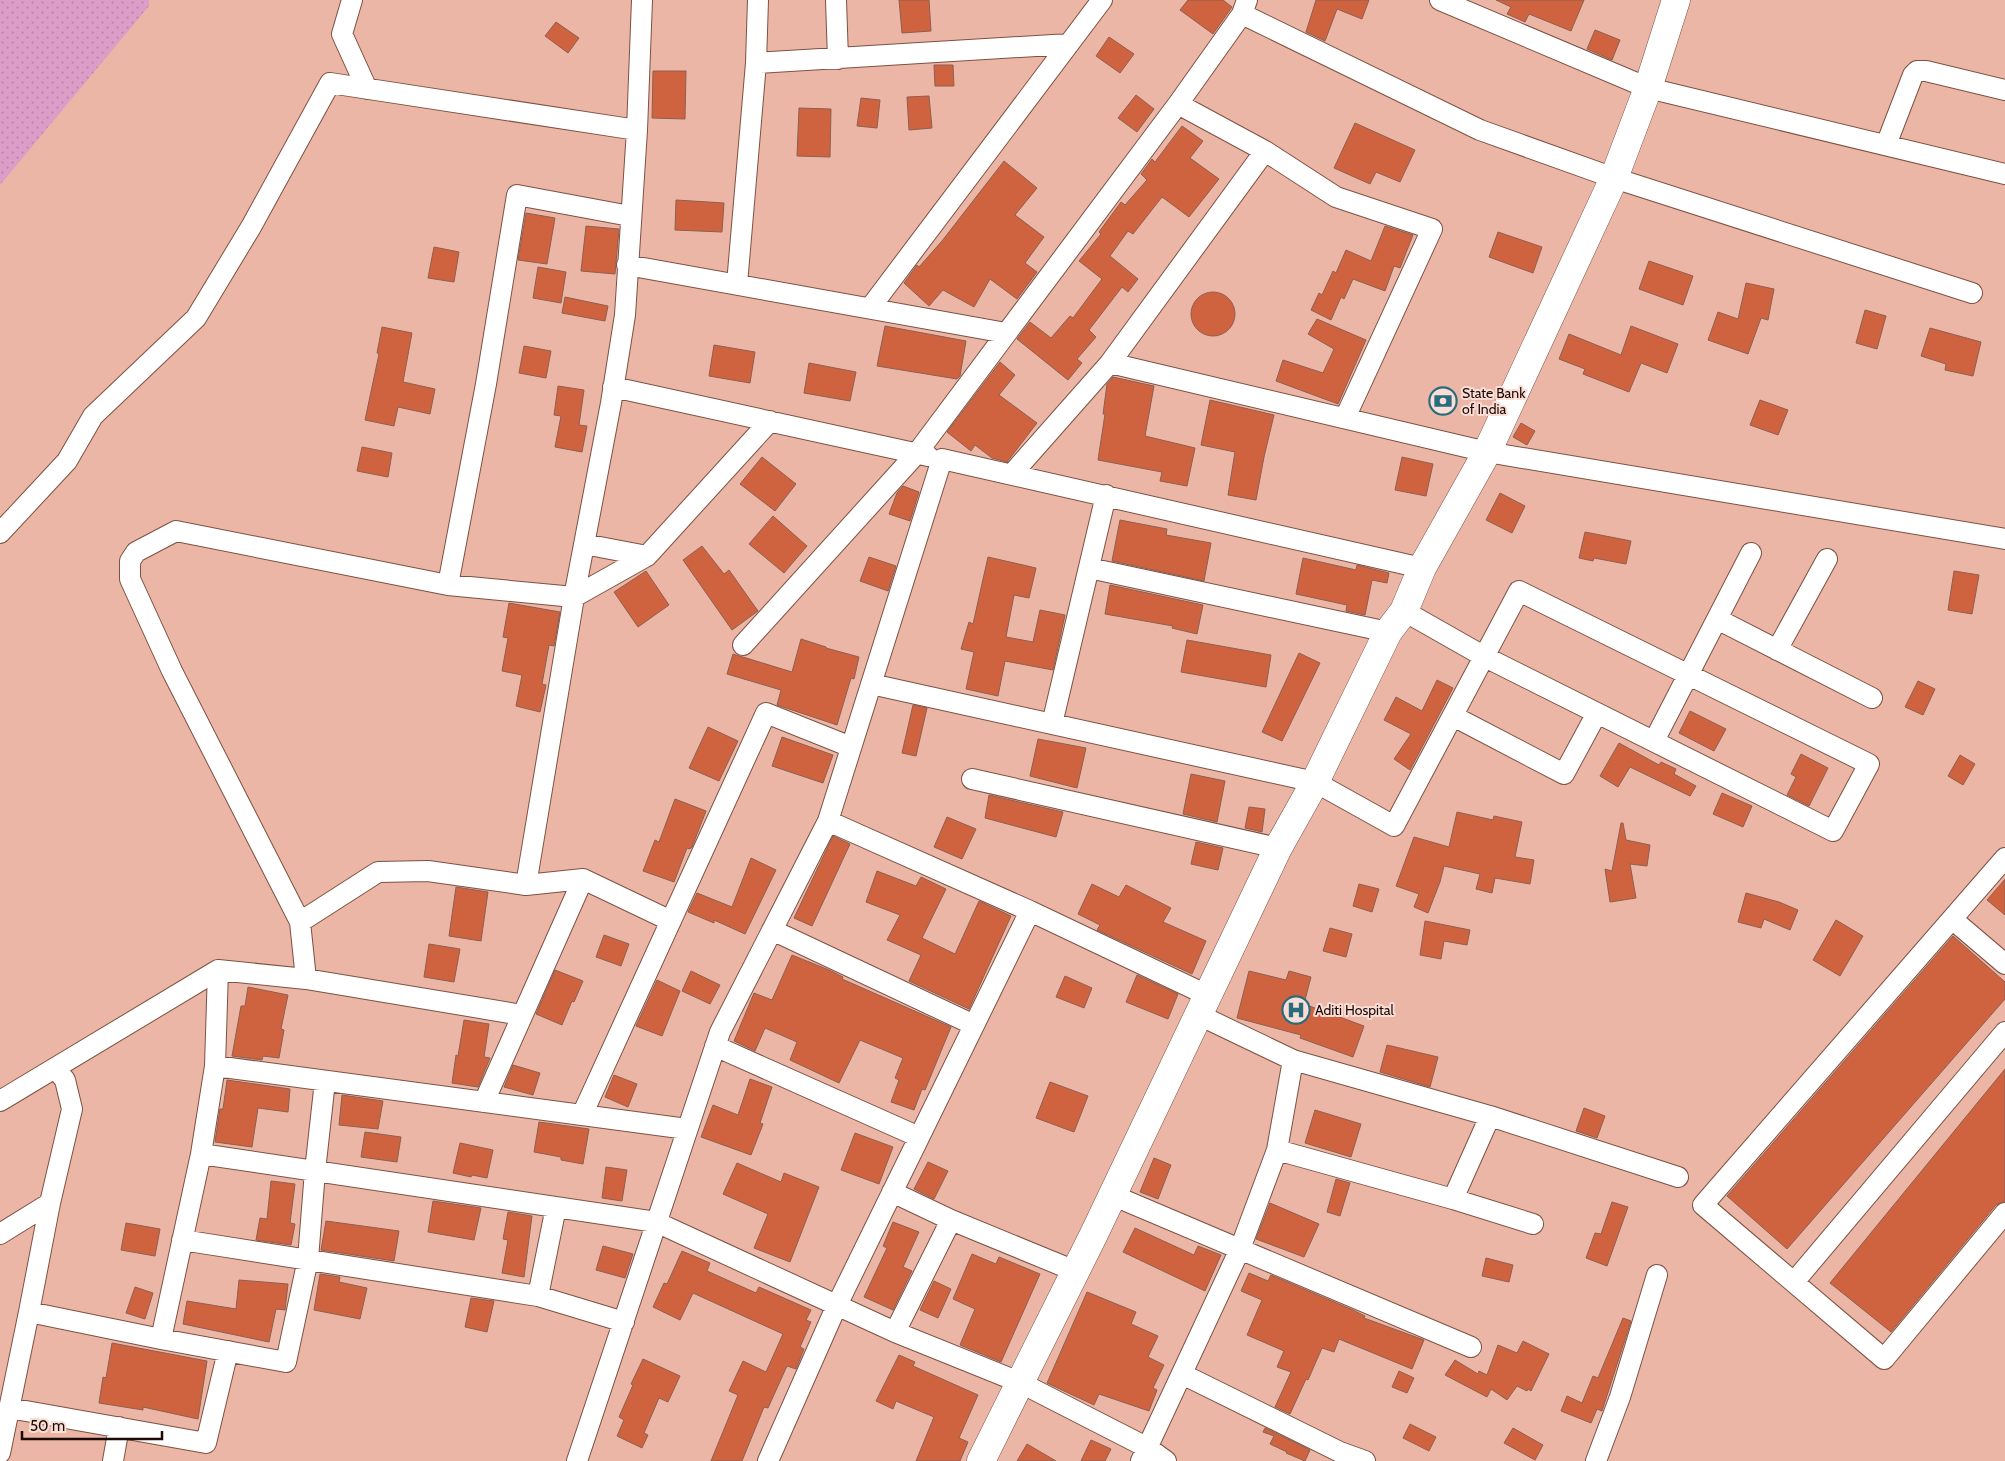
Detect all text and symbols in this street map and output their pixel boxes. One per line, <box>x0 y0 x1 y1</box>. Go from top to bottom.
place label: State Bank of India <box>1462 384 1526 418</box>
bank icon: State Bank of India <box>1428 386 1458 416</box>
hospital icon: Aditi Hospital <box>1281 995 1311 1025</box>
place label: Aditi Hospital <box>1315 1001 1394 1019</box>
scale bar <box>22 1408 162 1440</box>
text: 50 m <box>30 1417 65 1435</box>

